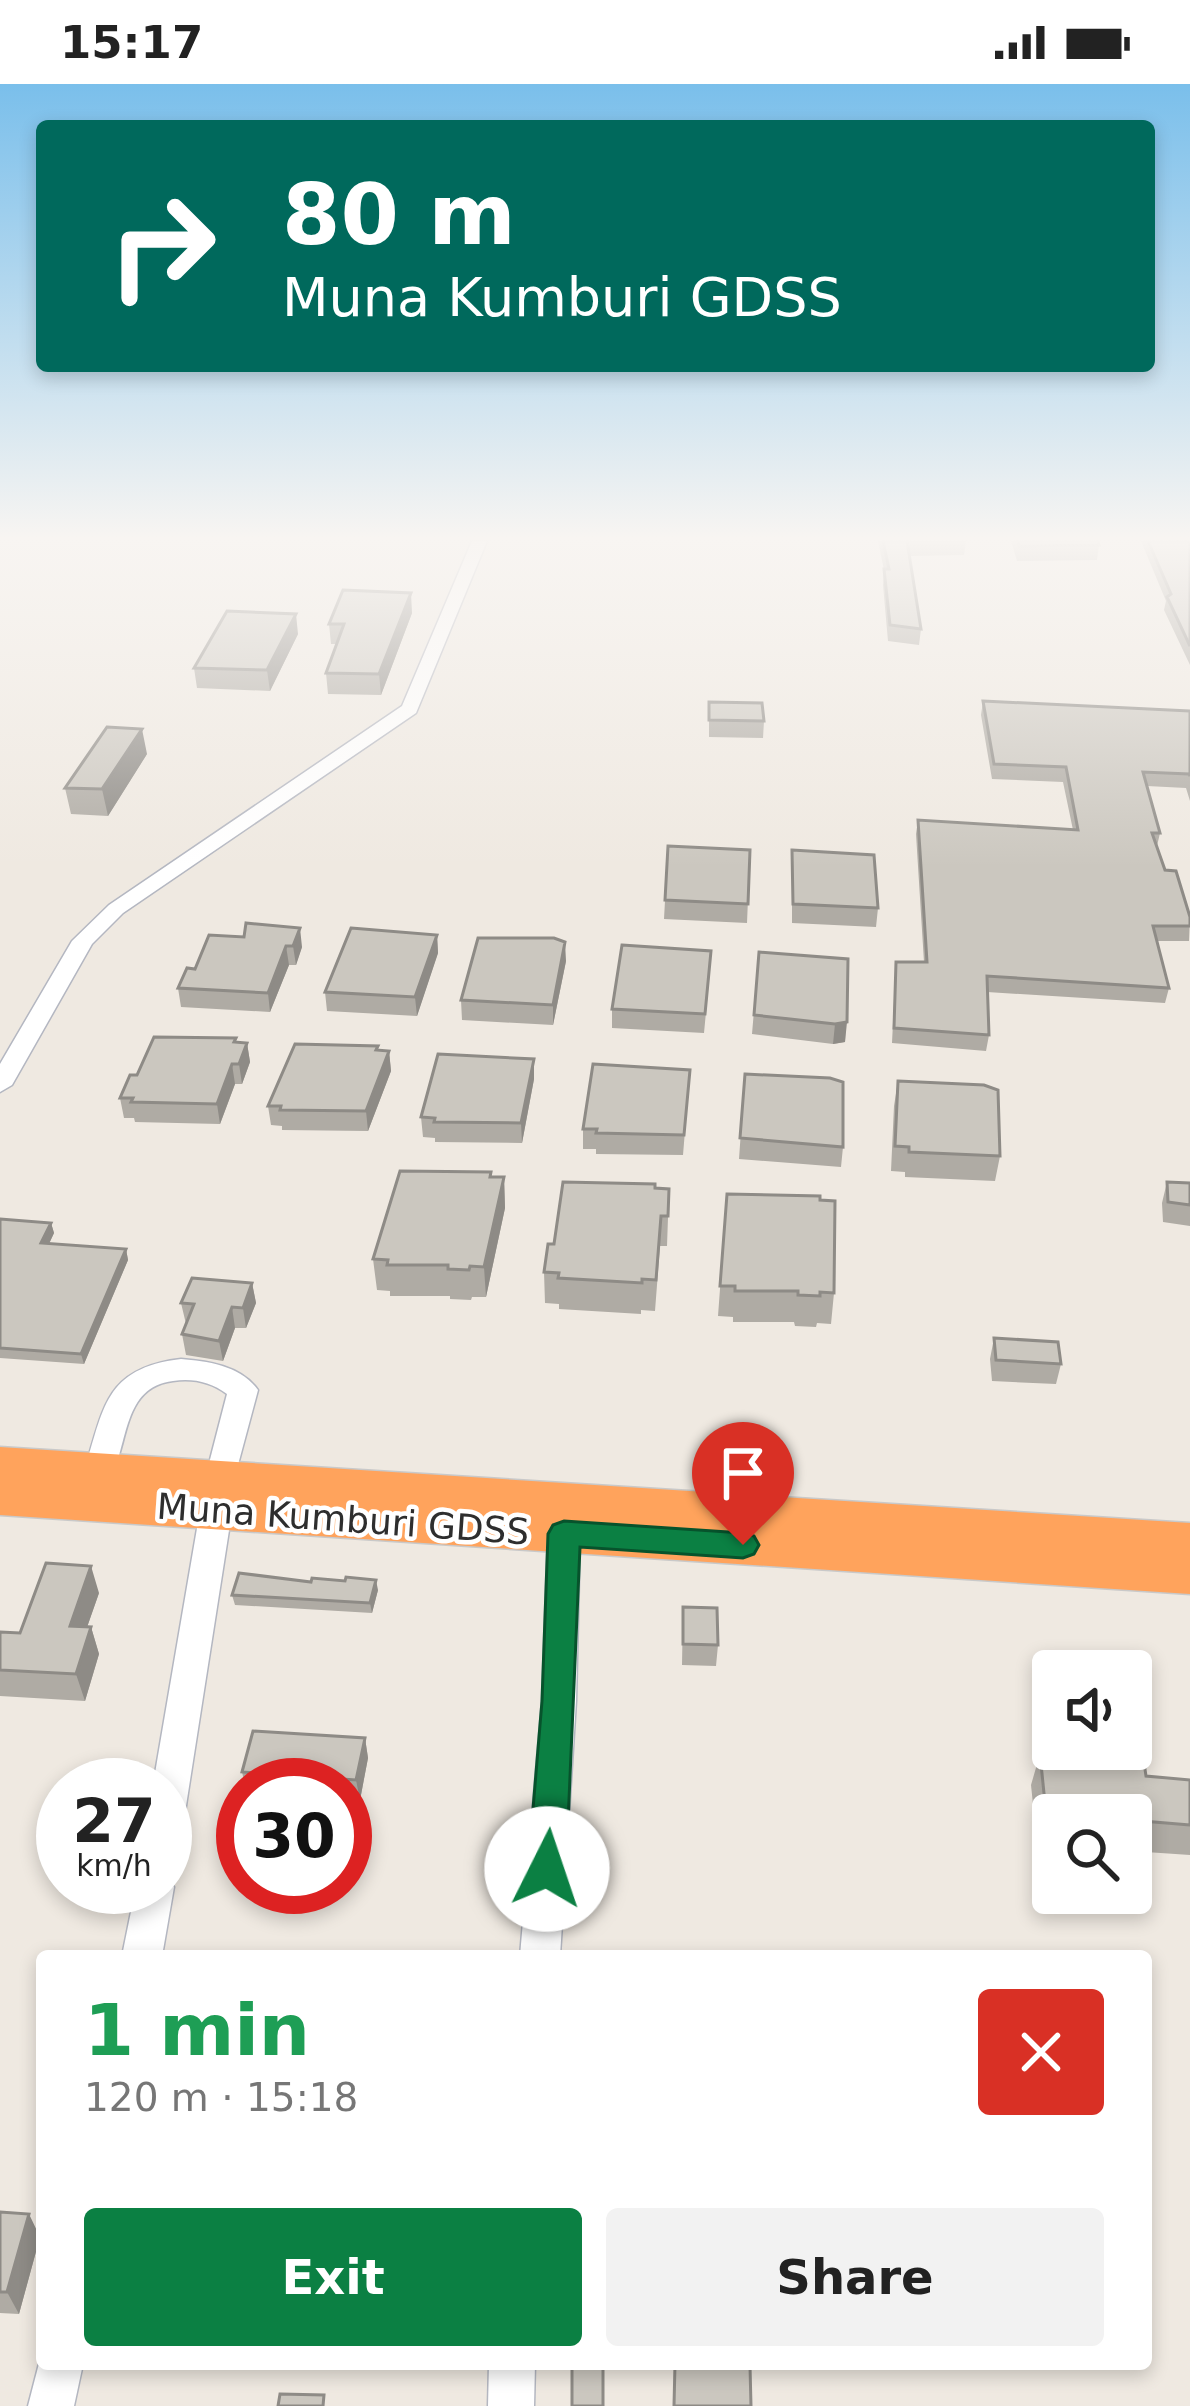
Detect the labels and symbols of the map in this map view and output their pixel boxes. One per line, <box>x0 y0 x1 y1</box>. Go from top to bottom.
pin <box>692 1422 794 1545</box>
street label: Muna Kumburi GDSS <box>155 1486 531 1552</box>
speed limit sign: 30 <box>216 1758 372 1914</box>
position arrow <box>484 1806 610 1932</box>

